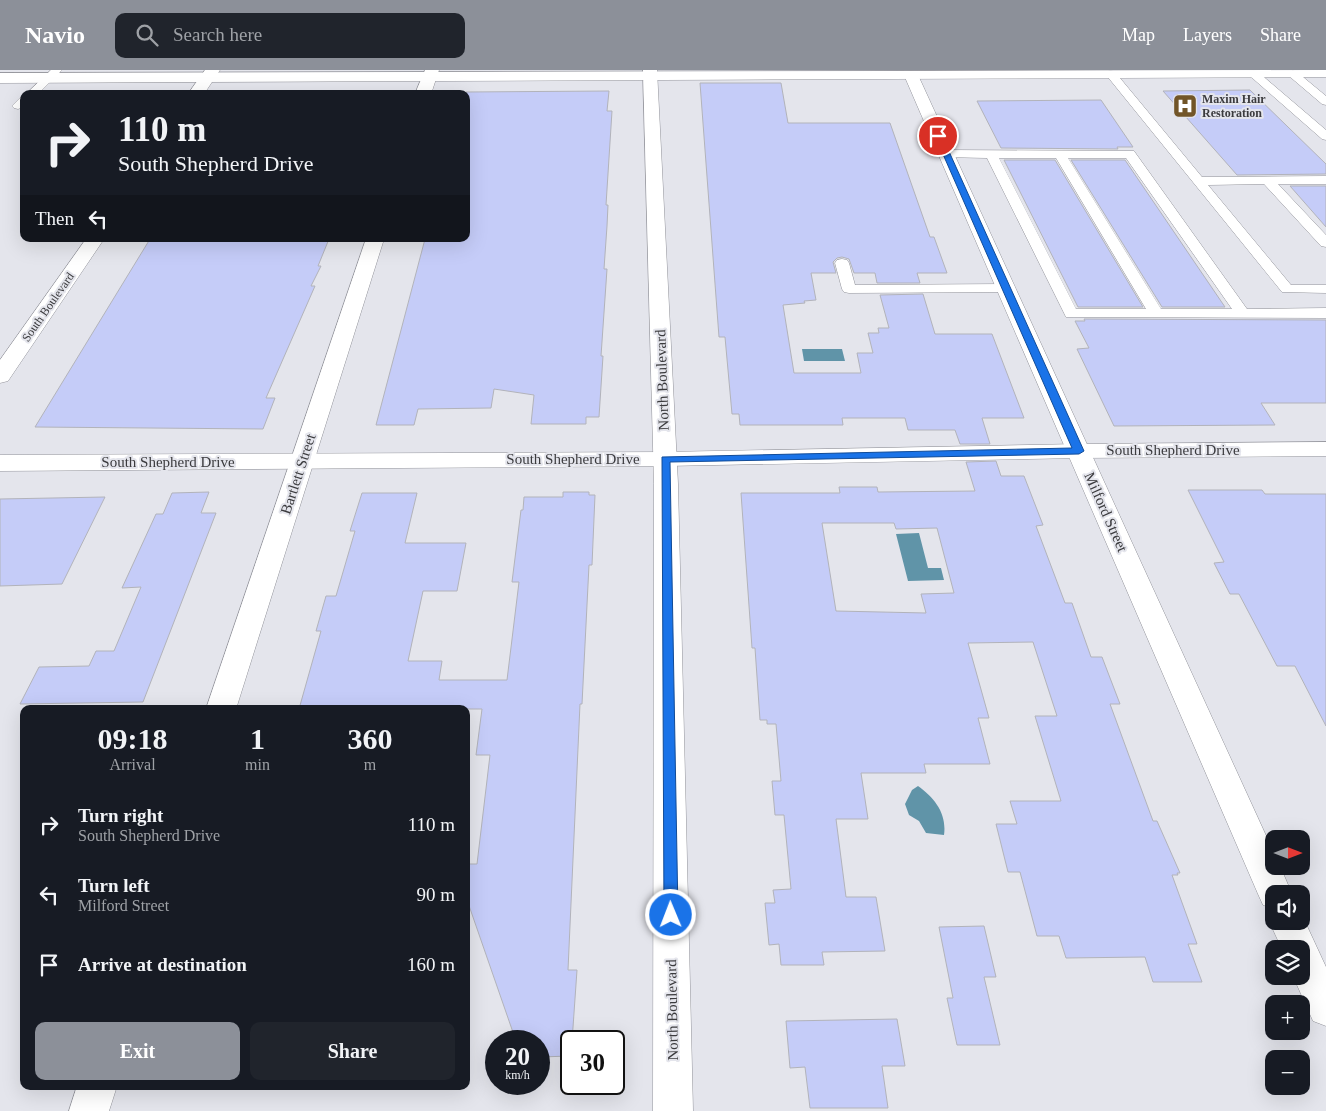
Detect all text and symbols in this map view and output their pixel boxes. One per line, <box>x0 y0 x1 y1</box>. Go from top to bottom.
search box <box>115 13 465 58</box>
icon: search <box>133 21 161 49</box>
text: Navio <box>25 22 85 48</box>
text: Search here <box>173 24 262 45</box>
text: Map <box>1122 25 1155 45</box>
text: Layers <box>1183 25 1232 45</box>
text: Share <box>1260 25 1301 45</box>
place label: Maxim Hair Restoration <box>1202 92 1266 120</box>
hospital icon: Maxim Hair Restoration <box>1172 93 1198 119</box>
icon: right <box>35 110 100 175</box>
text: 110 m <box>118 110 206 149</box>
pin <box>917 115 959 157</box>
icon: arrive <box>924 122 952 150</box>
text: South Shepherd Drive <box>118 151 314 176</box>
icon: left <box>84 205 112 233</box>
text: Then <box>35 208 74 229</box>
street label: South Boulevard <box>19 270 77 344</box>
street label: North Boulevard <box>652 329 672 431</box>
street label: Bartlett Street <box>277 431 319 516</box>
street label: South Shepherd Drive <box>1106 442 1240 458</box>
street label: South Shepherd Drive <box>506 451 640 467</box>
street label: South Shepherd Drive <box>101 454 235 470</box>
street label: Milford Street <box>1081 470 1131 555</box>
text: 09:18 <box>98 722 168 755</box>
text: 1 <box>250 722 265 755</box>
text: 360 <box>347 722 392 755</box>
text: Arrival <box>109 756 156 773</box>
text: min <box>245 756 270 773</box>
text: m <box>364 756 376 773</box>
text: Turn right <box>78 805 163 826</box>
icon: right <box>35 811 63 839</box>
text: 110 m <box>408 814 455 835</box>
text: South Shepherd Drive <box>78 827 220 844</box>
north arrow <box>1265 830 1310 875</box>
map controls <box>1265 830 1310 1095</box>
text: Turn left <box>78 875 150 896</box>
icon: left <box>35 881 63 909</box>
text: 90 m <box>416 884 455 905</box>
button: sound <box>1265 885 1310 930</box>
position arrow <box>644 888 696 940</box>
text: Milford Street <box>78 897 169 914</box>
button: layers <box>1265 940 1310 985</box>
icon: arrive <box>35 951 63 979</box>
text: Arrive at destination <box>78 954 247 975</box>
text: 160 m <box>407 954 455 975</box>
street label: North Boulevard <box>663 959 681 1061</box>
button: + <box>1265 995 1310 1040</box>
button: Exit <box>35 1022 240 1080</box>
button: Share <box>250 1022 455 1080</box>
speed limit sign: 30 <box>560 1030 625 1095</box>
text: 20 <box>505 1043 530 1070</box>
button: − <box>1265 1050 1310 1095</box>
text: km/h <box>505 1068 530 1082</box>

